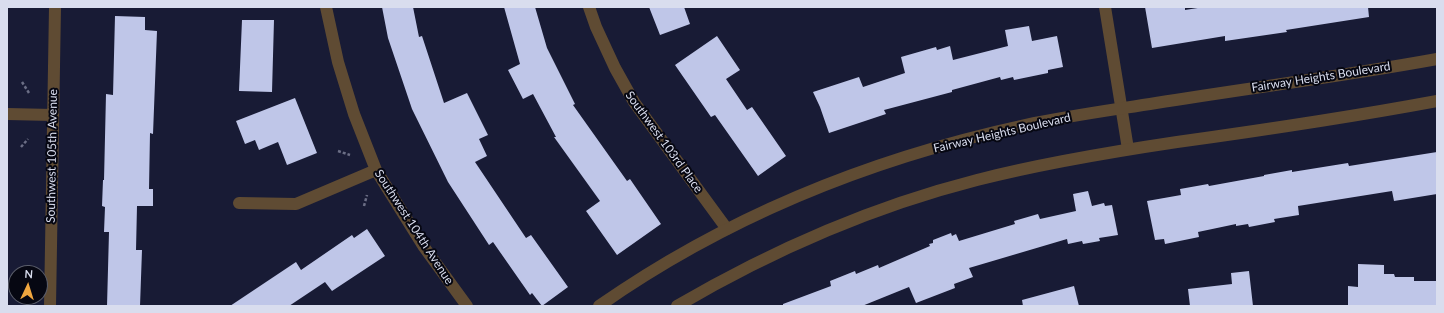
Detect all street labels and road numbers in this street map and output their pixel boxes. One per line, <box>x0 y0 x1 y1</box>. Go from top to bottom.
street label: Fairway Heights Boulevard <box>1251 59 1391 95</box>
street label: Southwest 103rd Place <box>622 88 706 196</box>
street label: Southwest 105th Avenue <box>44 89 60 223</box>
street label: Fairway Heights Boulevard <box>932 110 1072 156</box>
street label: Southwest 104th Avenue <box>372 167 456 287</box>

